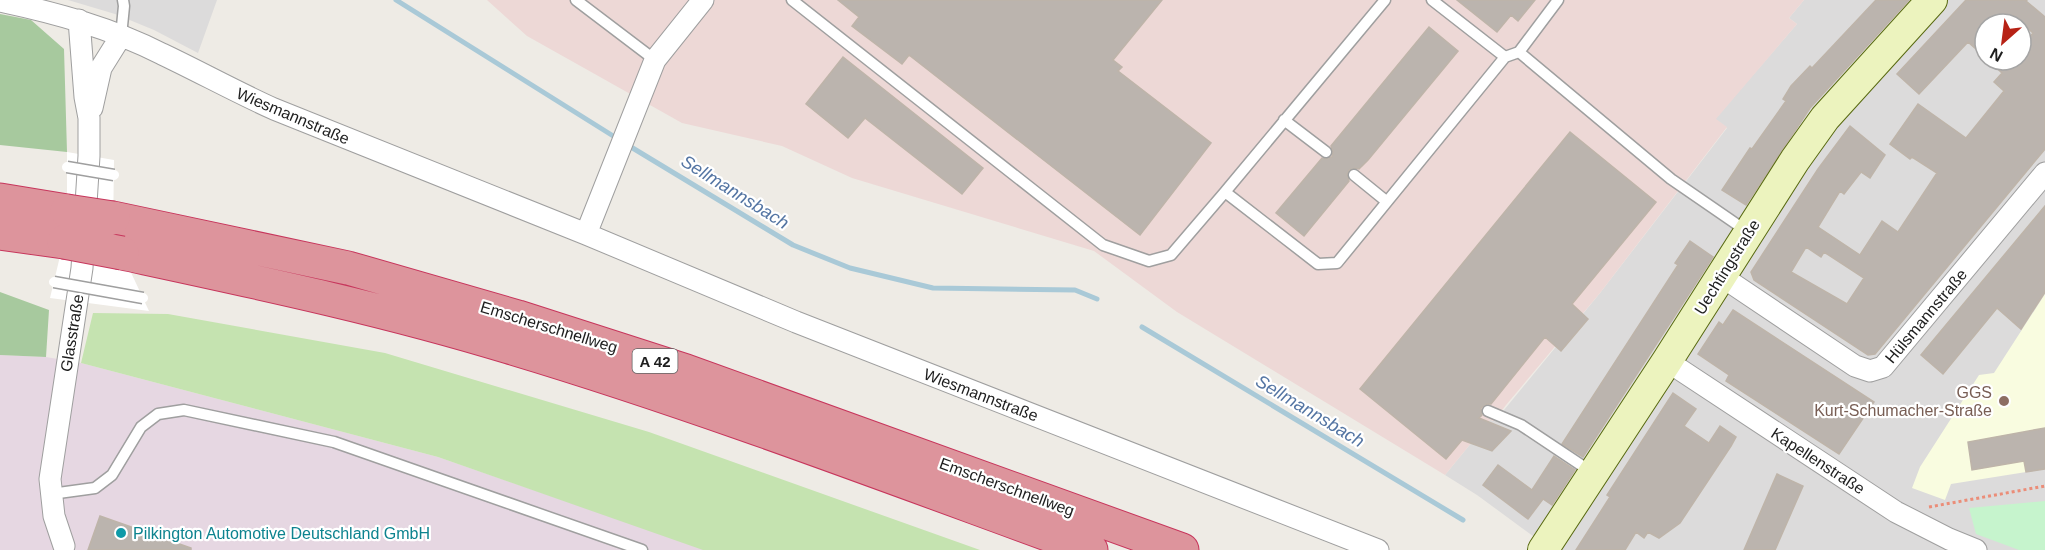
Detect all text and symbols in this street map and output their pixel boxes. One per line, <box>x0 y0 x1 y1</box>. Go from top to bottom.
north arrow <box>1973 12 2033 72</box>
text: N <box>1987 45 2005 65</box>
street label: Wiesmannstraße <box>234 85 352 147</box>
water label: Sellmannsbach <box>678 151 792 233</box>
street label: Uechtingstraße <box>1691 216 1763 318</box>
street label: Hülsmannstraße <box>1882 266 1970 366</box>
street label: Glasstraße <box>57 293 87 373</box>
street label: Emscherschnellweg <box>478 298 620 356</box>
road number: A 42 <box>632 349 678 373</box>
street label: Wiesmannstraße <box>922 365 1041 425</box>
water label: Sellmannsbach <box>1252 371 1368 451</box>
place label: GGS Kurt-Schumacher-Straße <box>1814 384 1992 419</box>
marker: GGS Kurt-Schumacher-Straße <box>1997 394 2011 408</box>
street label: Kapellenstraße <box>1768 425 1868 497</box>
street label: Emscherschnellweg <box>937 455 1077 519</box>
place label: Pilkington Automotive Deutschland GmbH <box>133 525 430 542</box>
marker: Pilkington Automotive Deutschland GmbH <box>114 526 128 540</box>

